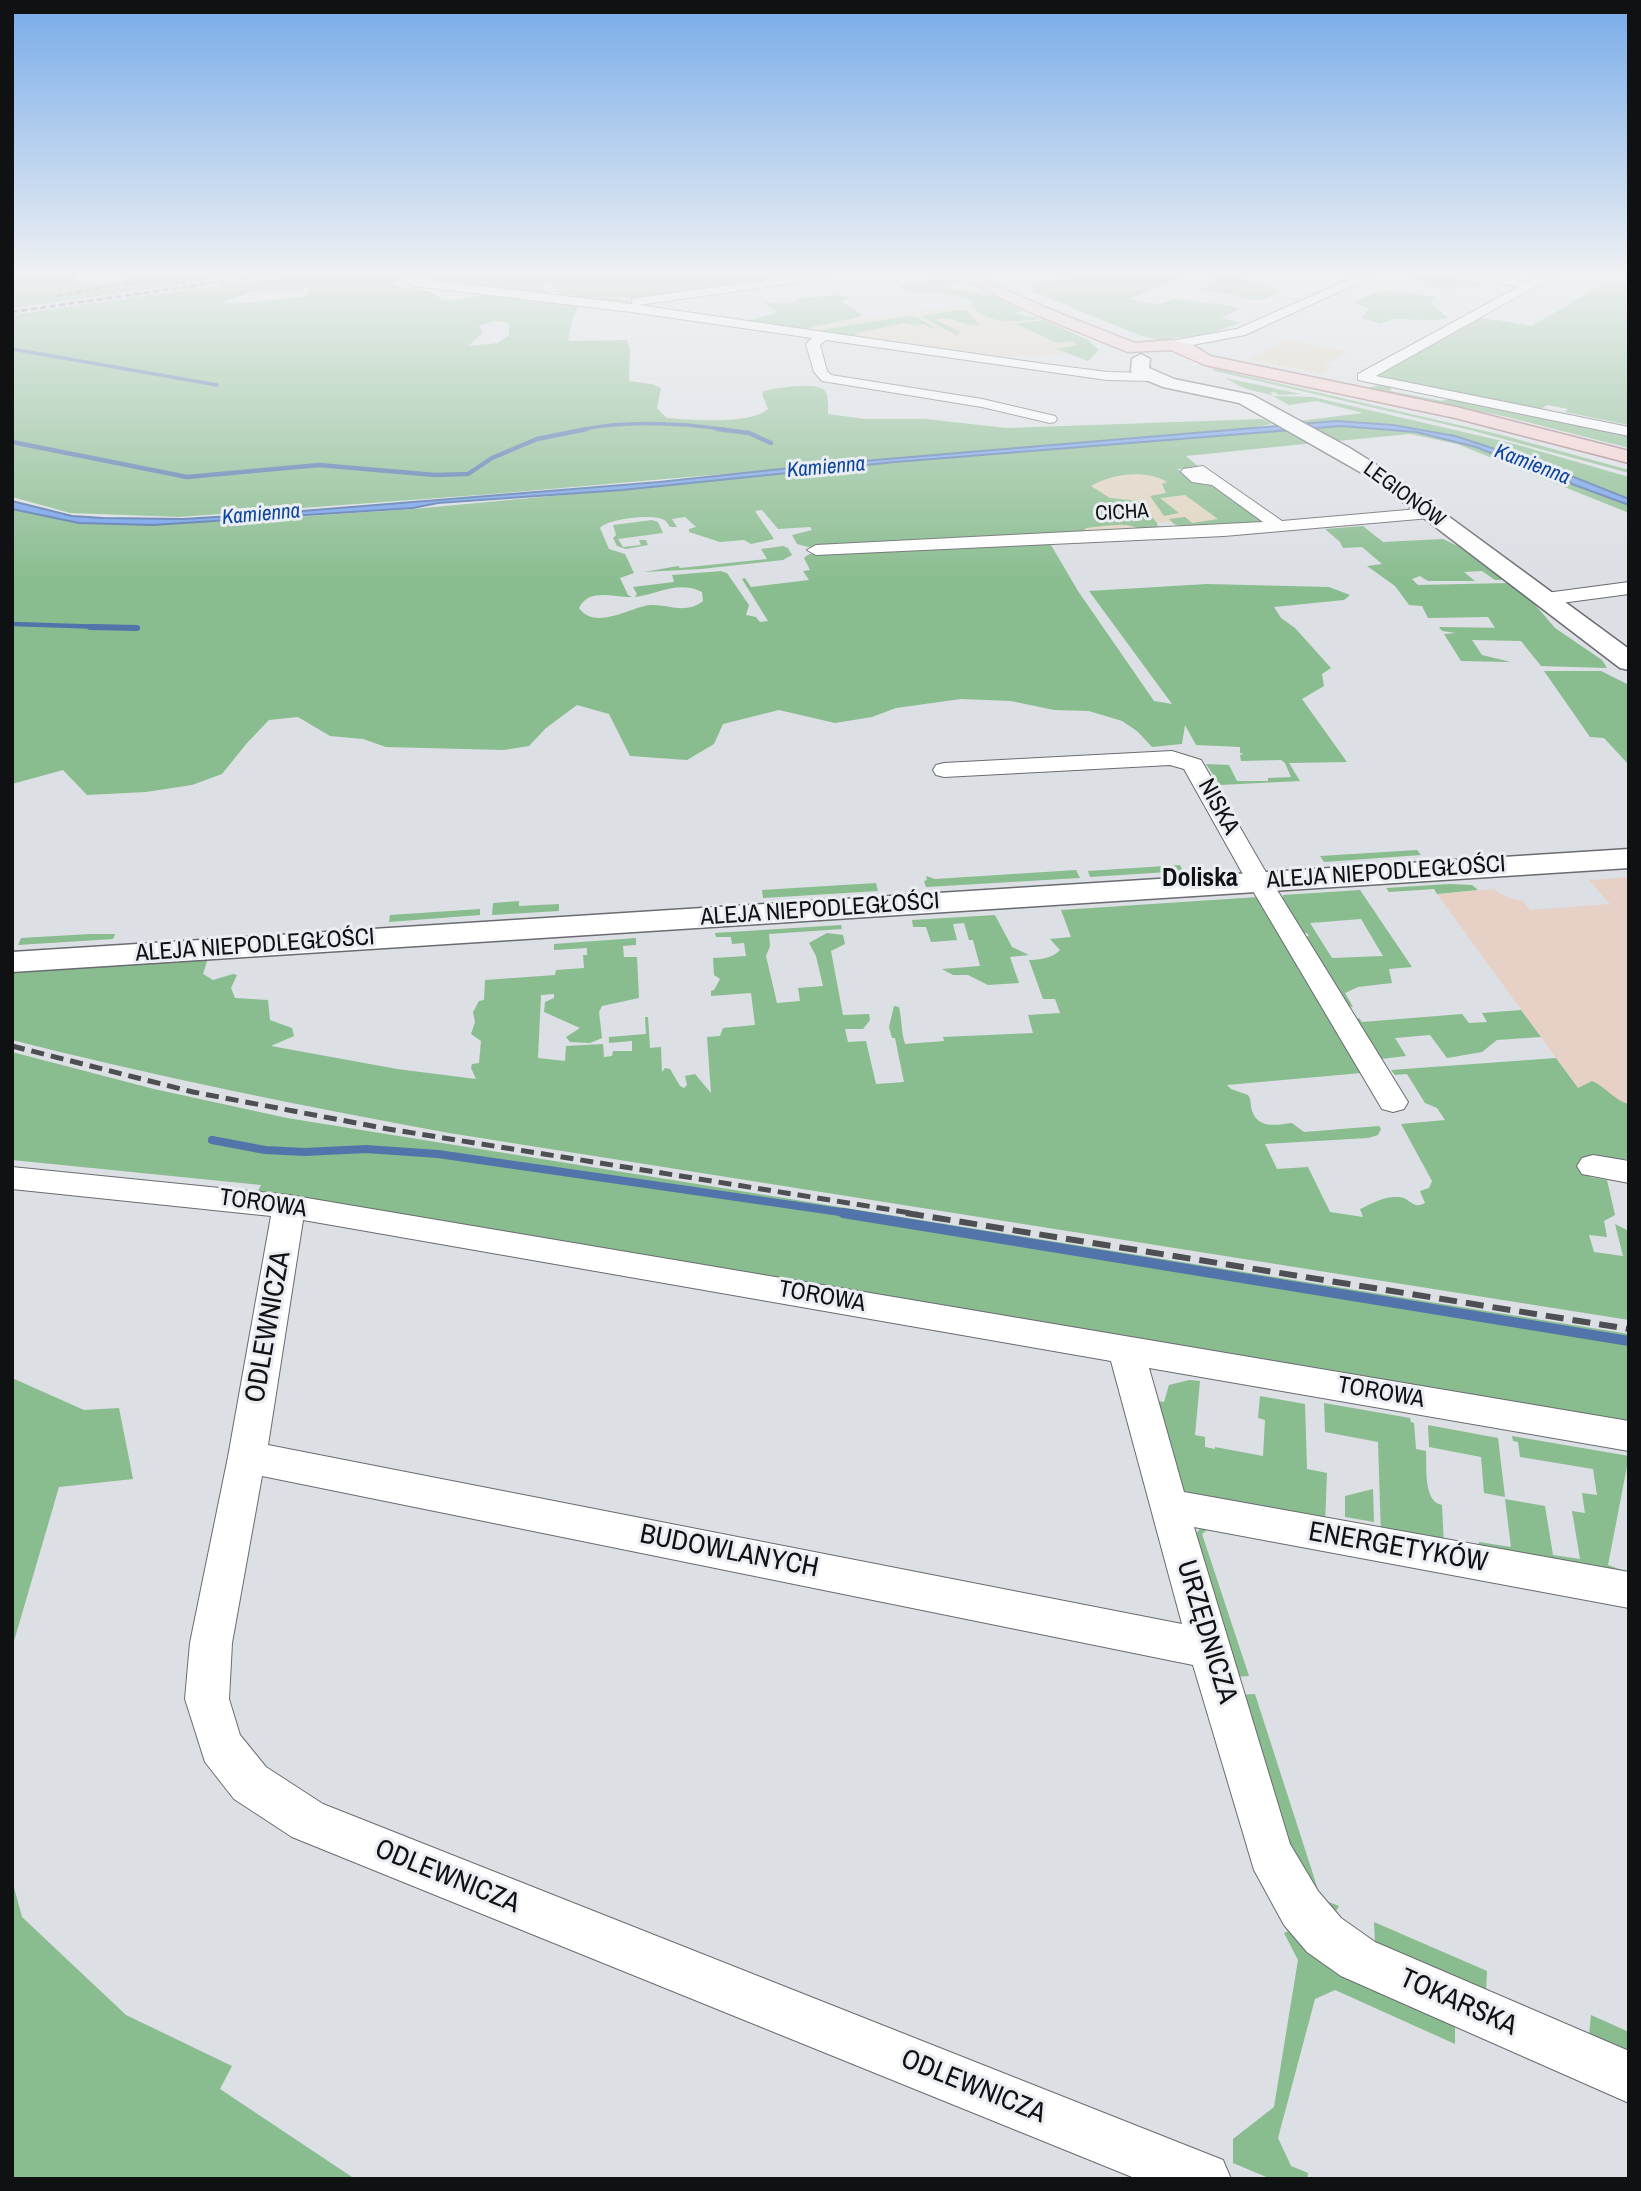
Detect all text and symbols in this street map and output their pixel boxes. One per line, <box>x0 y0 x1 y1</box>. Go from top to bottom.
water label: Kamienna <box>1491 439 1573 491</box>
water label: Kamienna <box>786 452 866 484</box>
street label: LEGIONÓW <box>1358 457 1450 533</box>
water label: Kamienna <box>221 499 301 531</box>
street label: CICHA <box>1095 499 1149 527</box>
street label: NISKA <box>1191 774 1245 840</box>
street label: ALEJA NIEPODLEGŁOŚCI <box>1266 850 1506 896</box>
district label: Doliska <box>1162 863 1238 895</box>
street label: ALEJA NIEPODLEGŁOŚCI <box>700 887 940 933</box>
street label: ALEJA NIEPODLEGŁOŚCI <box>135 923 375 969</box>
street label: TOROWA <box>218 1184 308 1224</box>
street label: ODLEWNICZA <box>239 1249 299 1405</box>
street label: TOROWA <box>776 1275 868 1319</box>
street label: TOROWA <box>1335 1371 1427 1415</box>
street label: ENERGETYKÓW <box>1306 1516 1490 1580</box>
street label: BUDOWLANYCH <box>637 1518 821 1586</box>
street label: URZĘDNICZA <box>1168 1556 1244 1708</box>
street label: ODLEWNICZA <box>370 1833 524 1921</box>
street label: TOKARSKA <box>1394 1962 1522 2044</box>
street label: ODLEWNICZA <box>896 2043 1050 2131</box>

